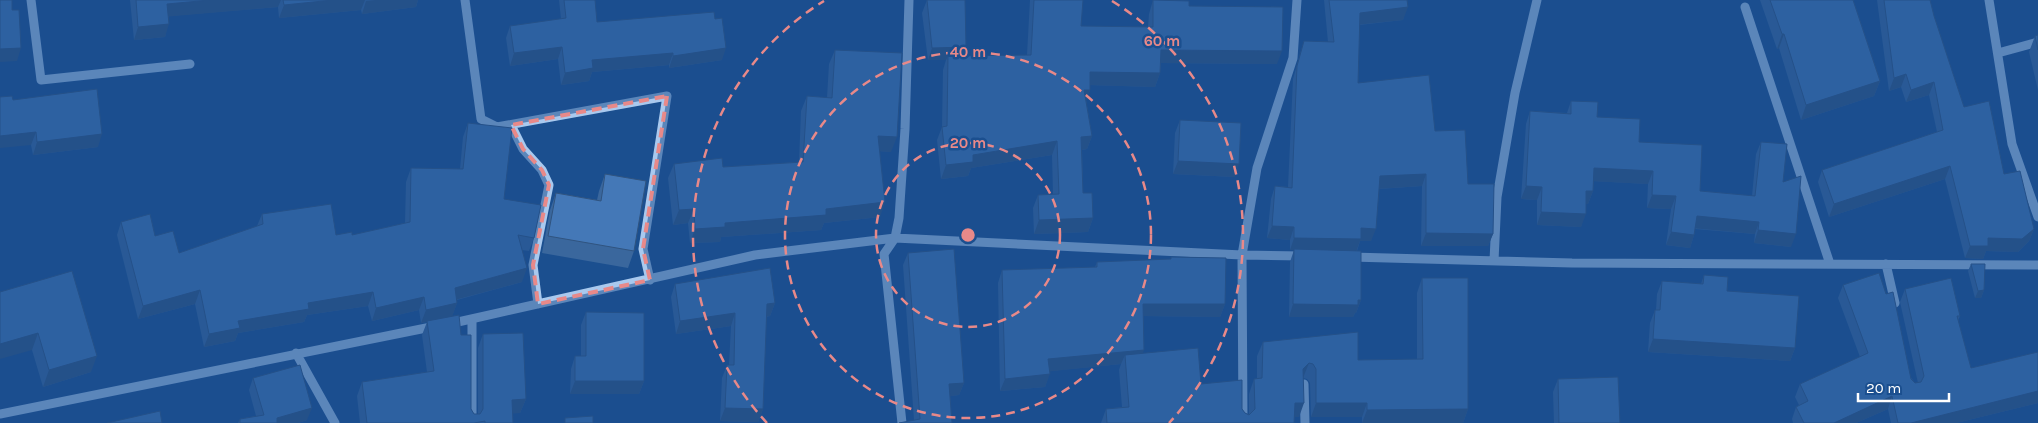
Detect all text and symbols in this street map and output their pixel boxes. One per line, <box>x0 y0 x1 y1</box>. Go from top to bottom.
text: 60 m <box>1144 32 1180 50</box>
text: 40 m <box>950 43 986 61</box>
text: 20 m <box>950 134 986 152</box>
centre of rings <box>959 226 977 244</box>
scale bar <box>1858 370 1949 402</box>
text: 20 m <box>1866 379 1901 397</box>

